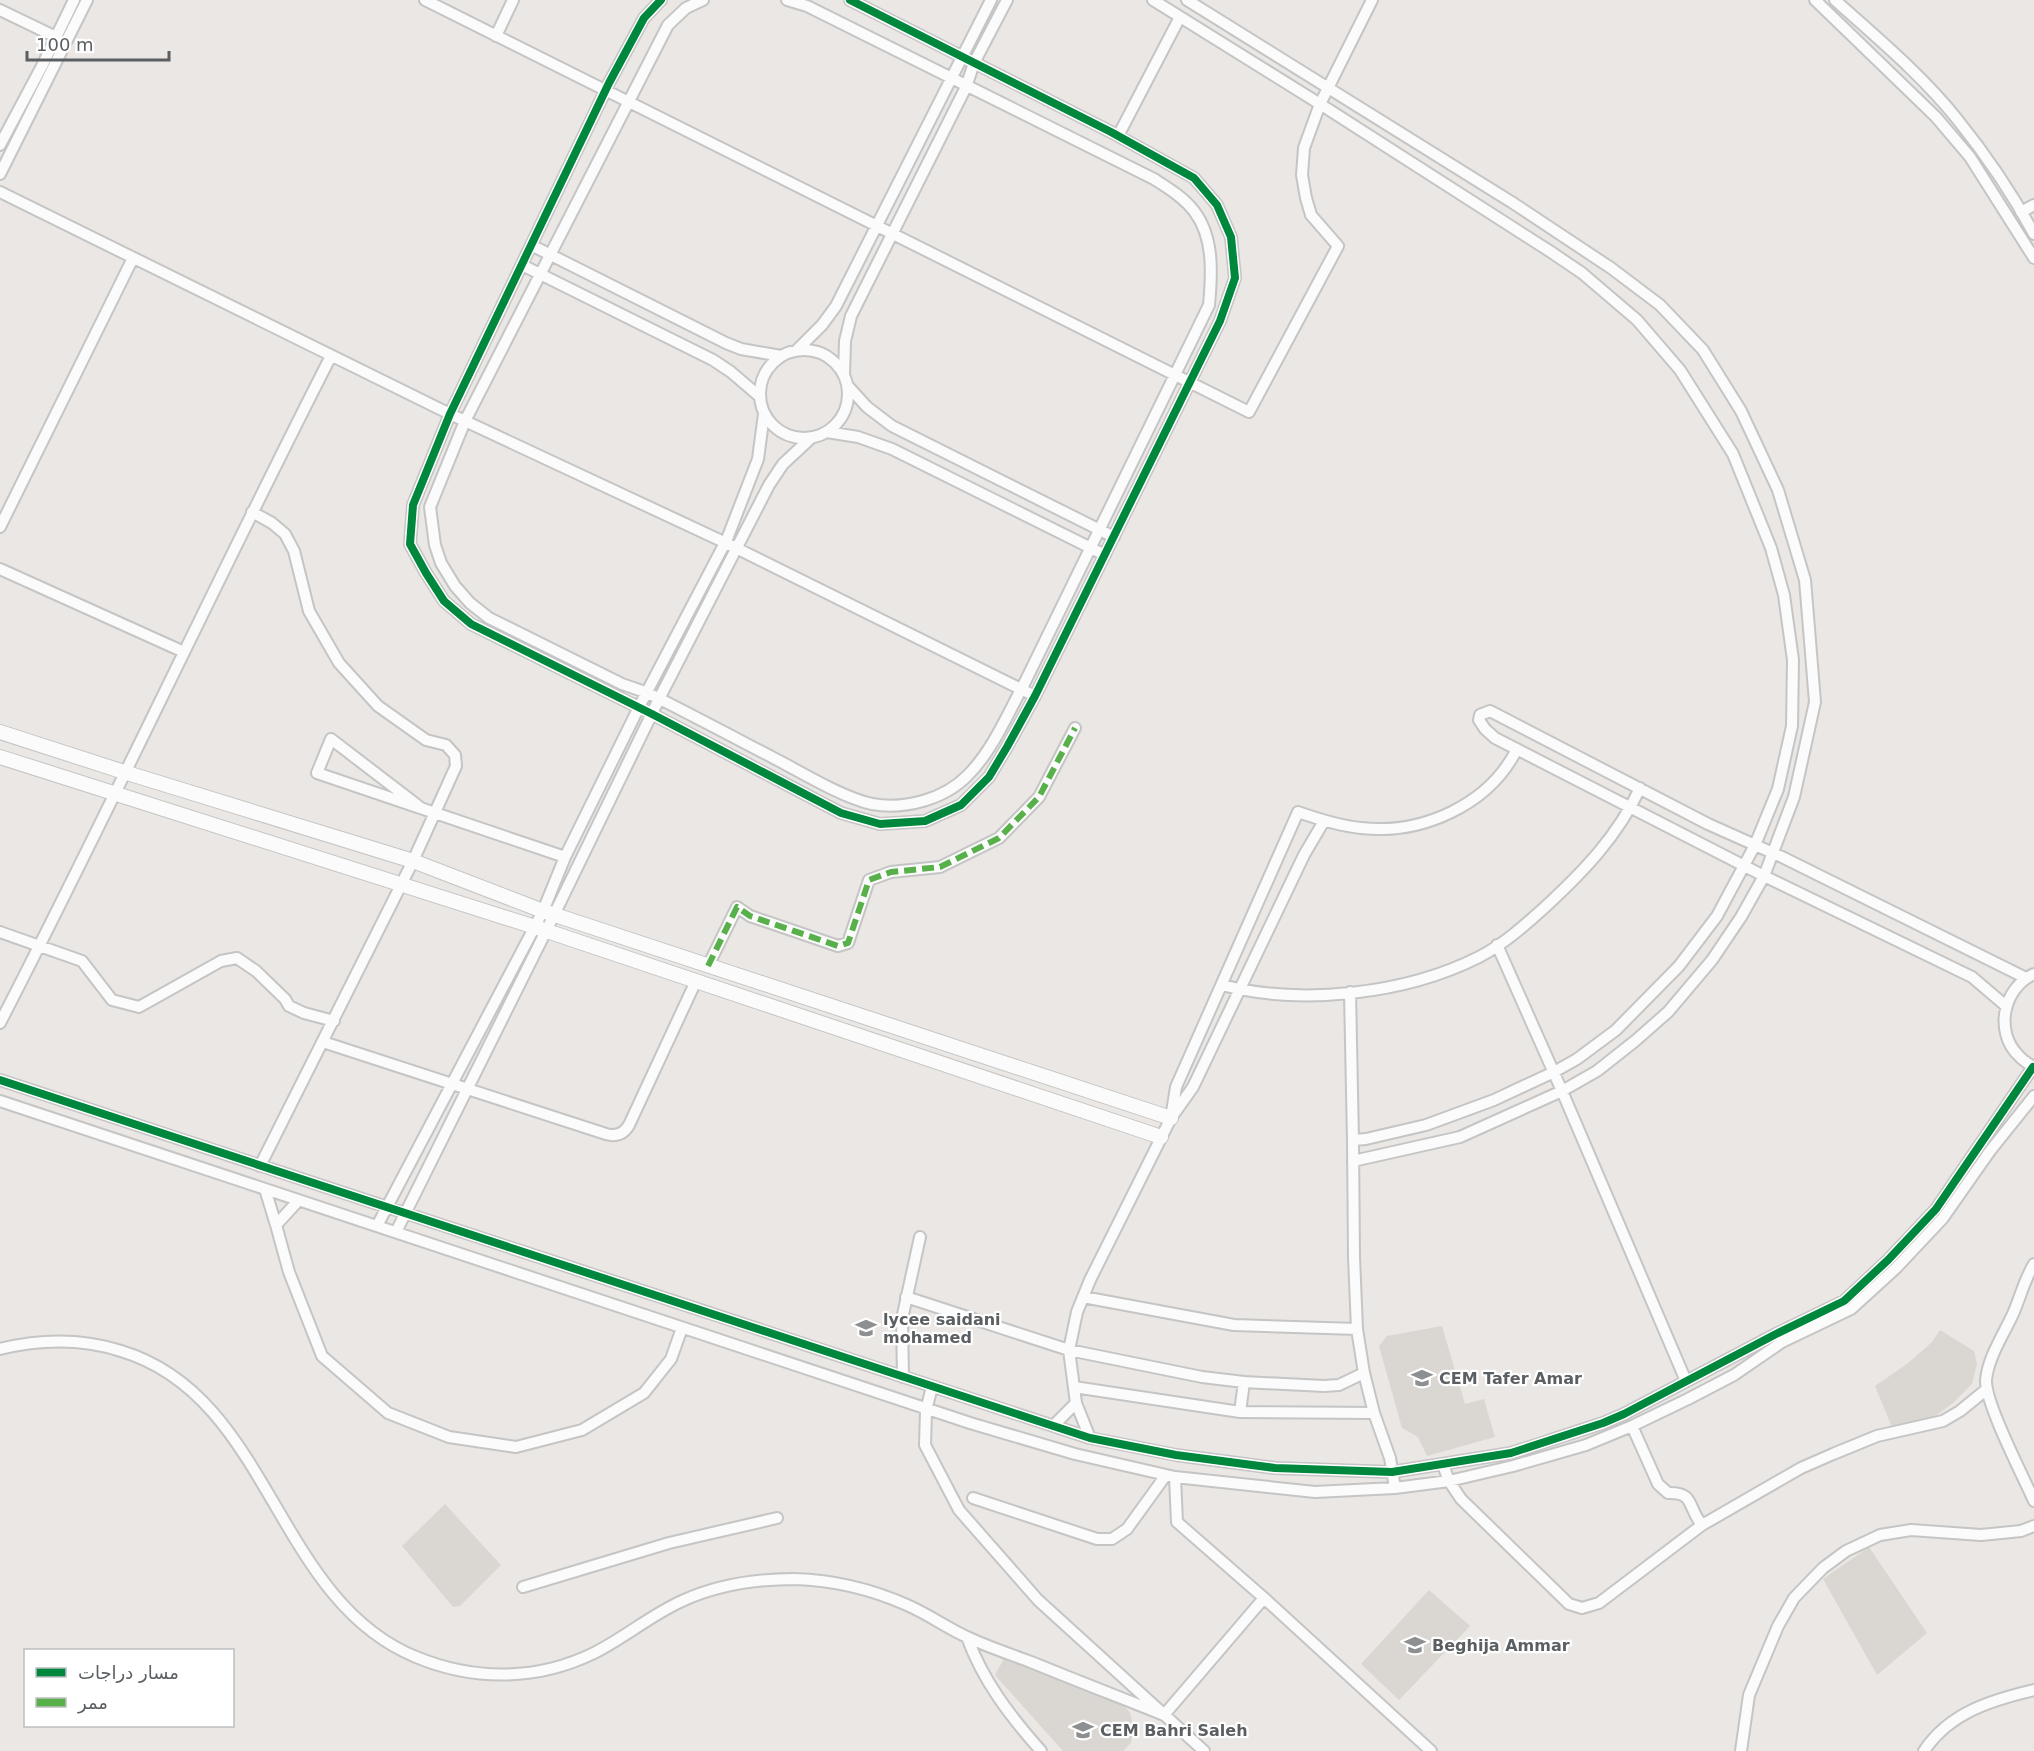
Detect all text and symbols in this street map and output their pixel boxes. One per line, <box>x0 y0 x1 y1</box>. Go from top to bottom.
scale bar <box>27 24 170 62</box>
text: 100 m <box>36 34 94 55</box>
place label: lycee saidani mohamed <box>883 1310 1001 1347</box>
school or university icon: lycee saidani mohamed <box>854 1316 878 1340</box>
school or university icon: CEM Tafer Amar <box>1410 1366 1434 1390</box>
place label: CEM Tafer Amar <box>1439 1369 1582 1388</box>
school or university icon: Beghija Ammar <box>1403 1633 1427 1657</box>
place label: Beghija Ammar <box>1432 1636 1570 1655</box>
legend <box>24 1649 234 1727</box>
text: مسار دراجات <box>78 1662 179 1683</box>
text: ممر <box>77 1692 108 1714</box>
school or university icon: CEM Bahri Saleh <box>1071 1718 1095 1742</box>
place label: CEM Bahri Saleh <box>1100 1721 1248 1740</box>

